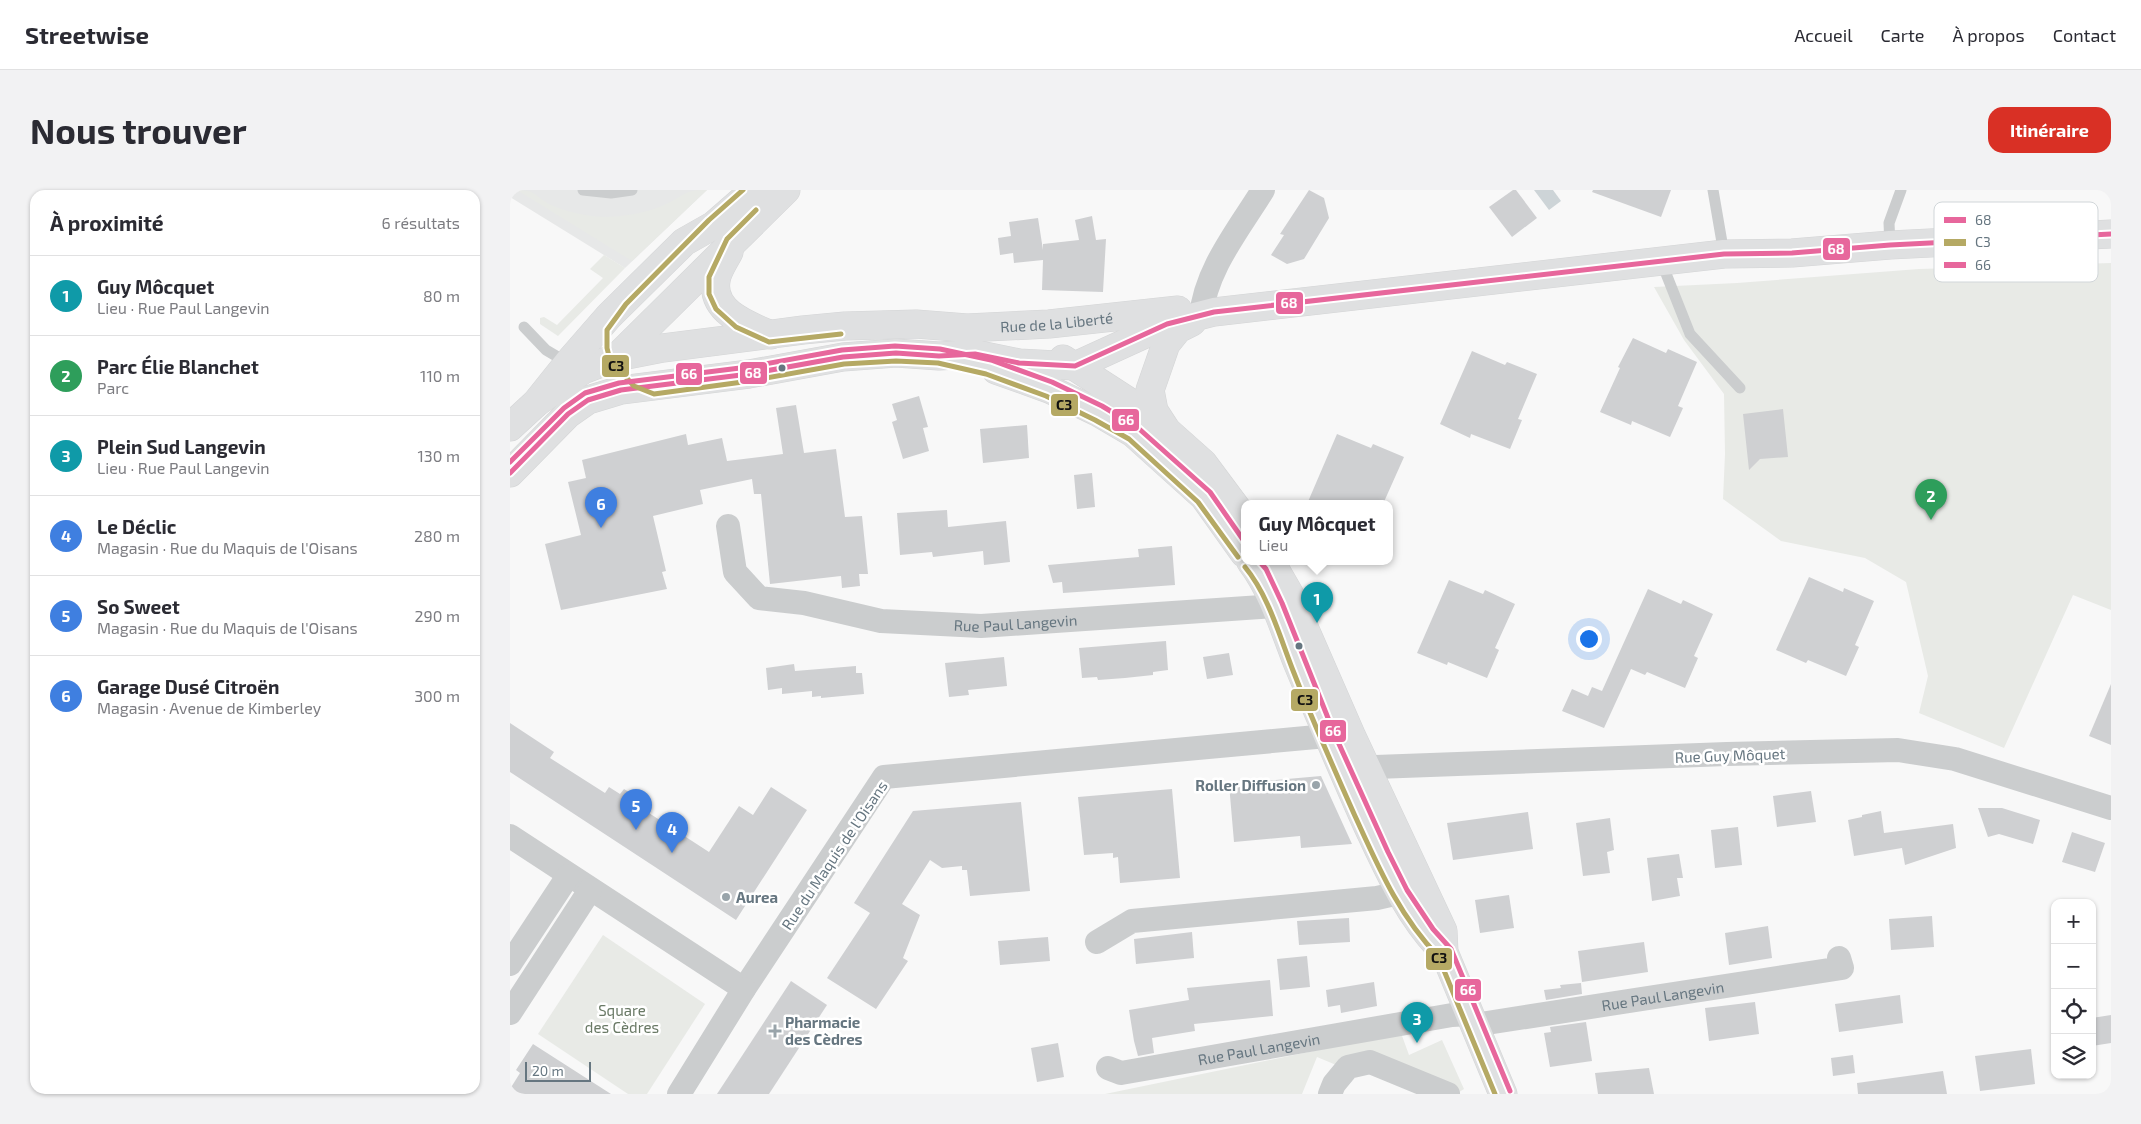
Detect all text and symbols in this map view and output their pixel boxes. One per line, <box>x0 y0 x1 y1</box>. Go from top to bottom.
text: Streetwise <box>25 20 149 49</box>
text: Accueil <box>1794 24 1853 46</box>
text: Carte <box>1881 24 1924 46</box>
text: À propos <box>1952 24 2025 46</box>
text: Contact <box>2053 24 2116 46</box>
button: Itinéraire <box>1988 107 2111 153</box>
text: Nous trouver <box>30 109 247 151</box>
legend <box>1934 202 2098 282</box>
text: À proximité <box>50 210 164 235</box>
text: 68 <box>1975 211 1992 228</box>
text: 6 résultats <box>381 213 460 232</box>
text: C3 <box>1975 233 1991 250</box>
line badge: 68 <box>1822 237 1851 261</box>
text: 68 <box>1828 240 1844 257</box>
text: 66 <box>1975 256 1991 273</box>
text: Guy Môcquet <box>97 275 214 298</box>
text: 1 <box>63 286 69 305</box>
text: 80 m <box>423 286 460 305</box>
line badge: 68 <box>1275 291 1304 315</box>
text: 68 <box>1281 294 1297 311</box>
text: Lieu · Rue Paul Langevin <box>97 298 270 317</box>
street label: Rue de la Liberté <box>1000 308 1114 335</box>
line badge: C3 <box>601 354 630 378</box>
text: Parc Élie Blanchet <box>97 355 259 378</box>
text: C3 <box>608 357 624 374</box>
line badge: 68 <box>739 361 768 385</box>
line badge: 66 <box>675 362 703 386</box>
unlabelled marker <box>777 363 787 373</box>
text: 68 <box>745 364 761 381</box>
text: 66 <box>681 365 697 382</box>
text: 2 <box>61 366 71 385</box>
text: 110 m <box>420 366 460 385</box>
text: Parc <box>97 378 129 397</box>
line badge: C3 <box>1050 393 1079 417</box>
text: C3 <box>1056 396 1072 413</box>
line badge: 66 <box>1111 408 1140 432</box>
text: 66 <box>1118 411 1134 428</box>
text: Plein Sud Langevin <box>97 435 266 458</box>
text: 3 <box>61 446 71 465</box>
text: 130 m <box>418 446 460 465</box>
text: Lieu · Rue Paul Langevin <box>97 458 270 477</box>
pin: 2 <box>1915 479 1947 520</box>
pin: 6 <box>585 487 617 528</box>
popup <box>1241 500 1393 565</box>
text: Guy Môcquet <box>1258 512 1376 535</box>
text: Le Déclic <box>97 515 177 538</box>
text: 4 <box>61 526 71 545</box>
text: 280 m <box>414 526 460 545</box>
text: Lieu <box>1258 535 1288 554</box>
text: Magasin · Rue du Maquis de l'Oisans <box>97 538 358 557</box>
pin: 1 <box>1301 582 1333 623</box>
text: So Sweet <box>97 595 180 618</box>
text: 5 <box>62 606 70 625</box>
text: 290 m <box>415 606 460 625</box>
street label: Rue Paul Langevin <box>953 610 1078 635</box>
text: Magasin · Rue du Maquis de l'Oisans <box>97 618 358 637</box>
your location <box>1576 626 1602 652</box>
unlabelled marker <box>1294 641 1304 651</box>
text: Garage Dusé Citroën <box>97 675 279 698</box>
text: 6 <box>61 686 71 705</box>
text: 300 m <box>414 686 460 705</box>
line badge: C3 <box>1290 688 1319 712</box>
text: C3 <box>1297 691 1313 708</box>
text: Magasin · Avenue de Kimberley <box>97 698 321 717</box>
line badge: 66 <box>1319 719 1347 743</box>
text: 66 <box>1325 722 1341 739</box>
street label: Rue Guy Môquet <box>1674 744 1786 766</box>
place label: Roller Diffusion <box>1195 776 1306 794</box>
street label: Rue du Maquis de l'Oisans <box>777 777 891 933</box>
marker: Roller Diffusion <box>1310 779 1322 791</box>
pin: 5 <box>620 789 652 830</box>
pin: 4 <box>656 812 688 853</box>
place label: Aurea <box>736 888 778 906</box>
marker: Aurea <box>720 891 732 903</box>
map controls <box>2051 899 2096 1079</box>
button: + <box>2051 899 2096 944</box>
button: − <box>2051 944 2096 989</box>
line badge: C3 <box>1425 947 1453 971</box>
text: C3 <box>1431 949 1447 966</box>
street label: Rue Paul Langevin <box>1600 977 1725 1014</box>
line badge: 66 <box>1454 978 1482 1002</box>
text: 66 <box>1460 981 1476 998</box>
button: locate <box>2051 989 2096 1034</box>
park label: Square des Cèdres <box>585 1001 659 1036</box>
pin: 3 <box>1401 1002 1433 1043</box>
place label: Pharmacie des Cèdres <box>785 1013 863 1048</box>
marker: Pharmacie des Cèdres <box>769 1025 781 1037</box>
street label: Rue Paul Langevin <box>1196 1029 1321 1068</box>
button: layers <box>2051 1034 2096 1079</box>
scale bar <box>525 1059 591 1082</box>
text: 20 m <box>532 1062 564 1079</box>

